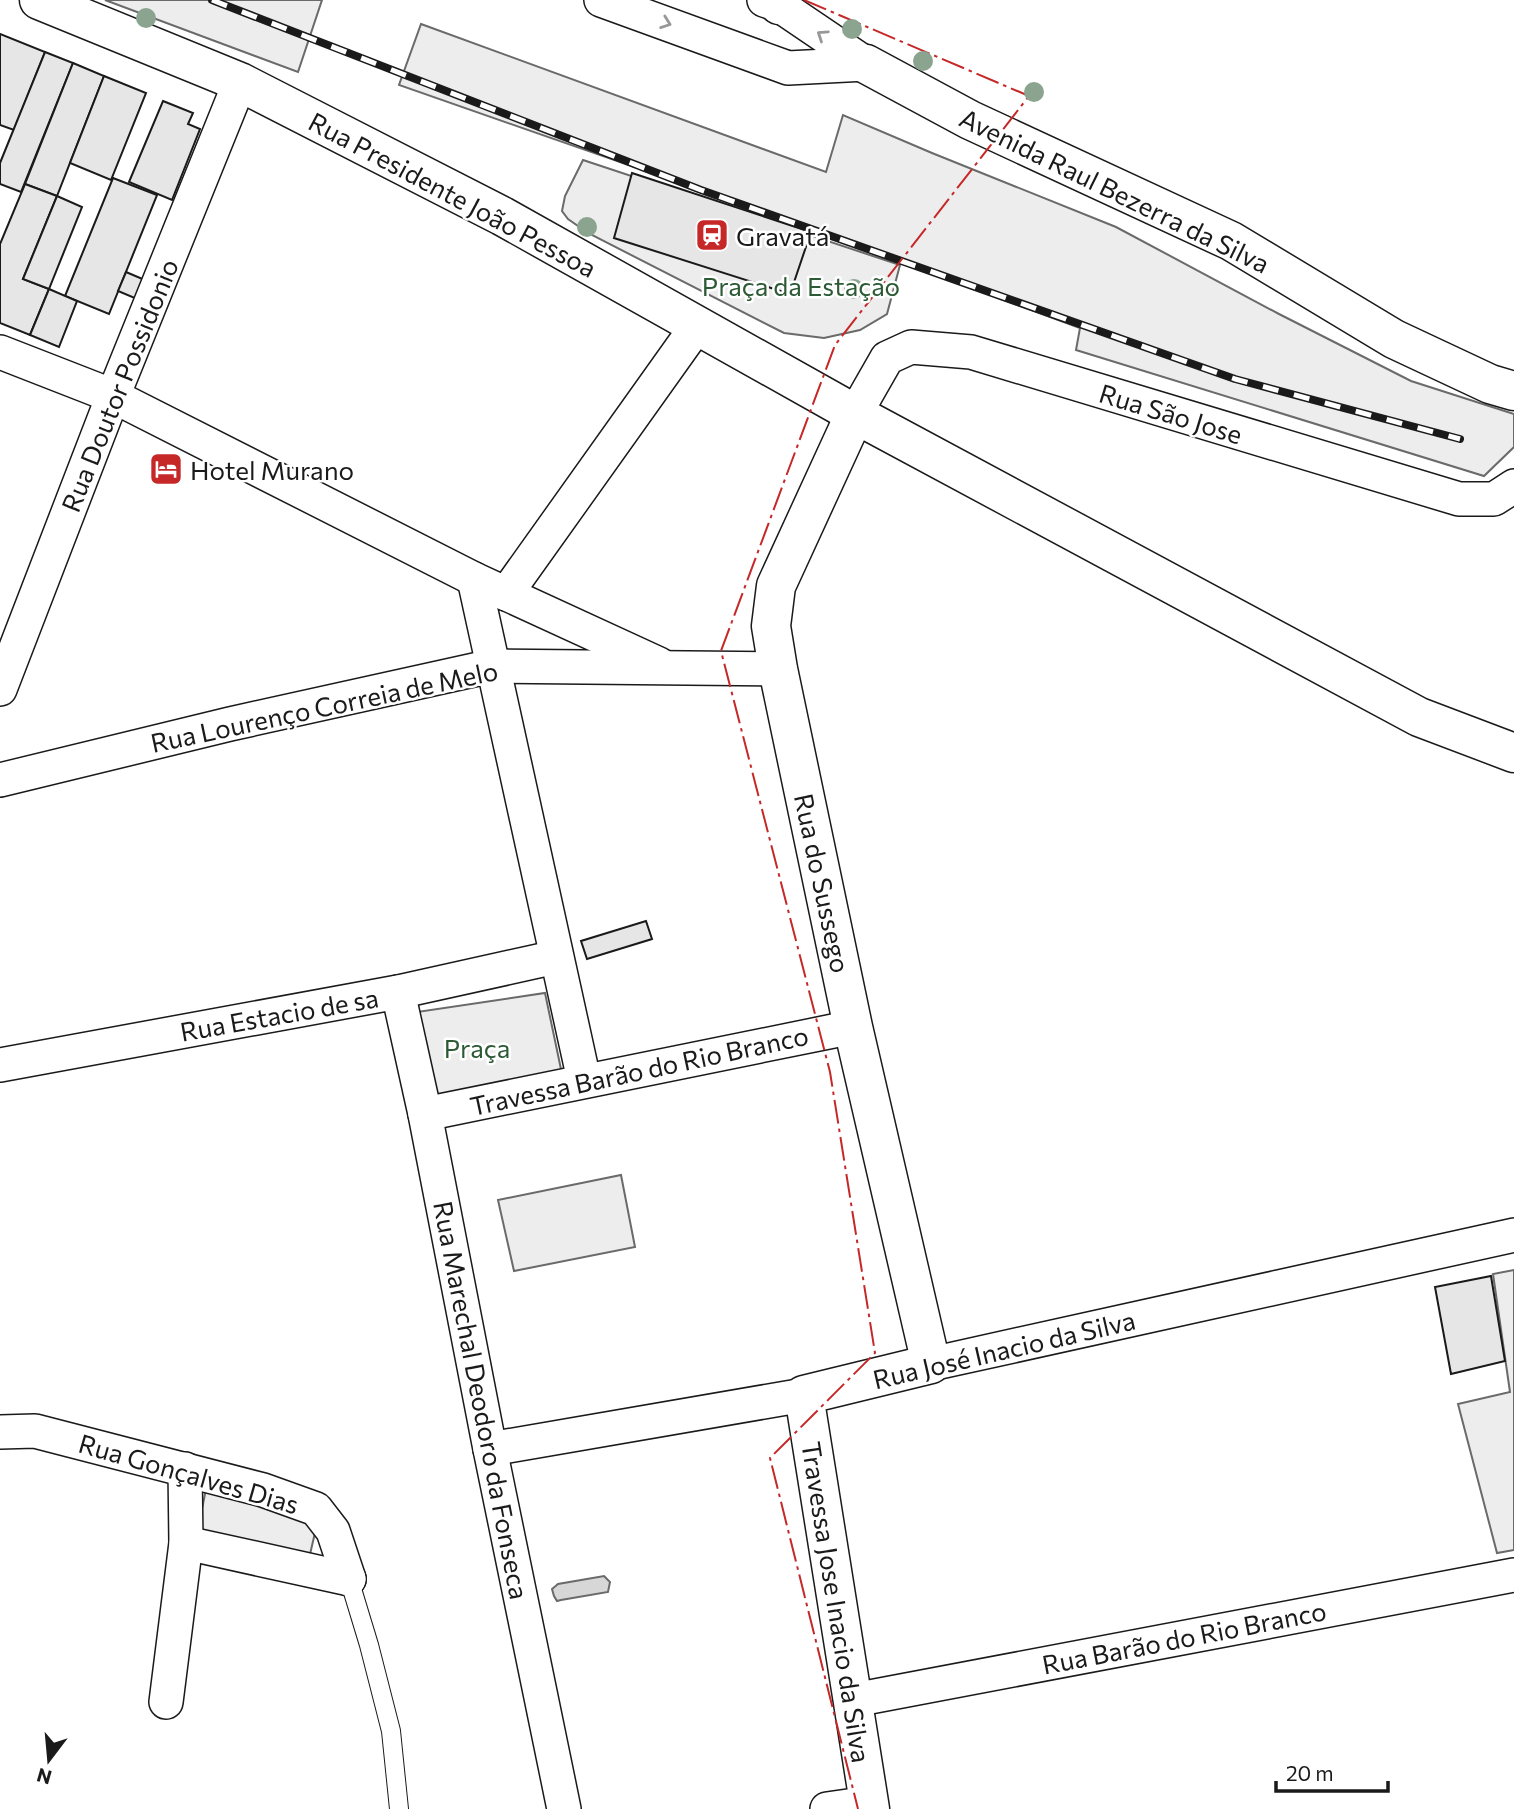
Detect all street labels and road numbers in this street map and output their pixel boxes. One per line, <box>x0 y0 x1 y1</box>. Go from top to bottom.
street label: Avenida Raul Bezerra da Silva <box>955 101 1275 279</box>
street label: Rua Presidente João Pessoa <box>304 105 602 283</box>
street label: Rua Doutor Possidonio <box>54 254 184 516</box>
street label: Rua São Jose <box>1096 377 1246 449</box>
street label: Rua Lourenço Correia de Melo <box>148 654 500 758</box>
street label: Rua do Sussego <box>789 791 857 975</box>
street label: Rua Estacio de sa <box>177 981 381 1047</box>
street label: Travessa Barão do Rio Branco <box>467 1019 811 1121</box>
street label: Rua Marechal Deodoro da Fonseca <box>428 1198 536 1602</box>
street label: Rua José Inacio da Silva <box>870 1304 1138 1394</box>
street label: Rua Gonçalves Dias <box>75 1427 303 1519</box>
street label: Travessa Jose Inacio da Silva <box>796 1439 878 1765</box>
street label: Rua Barão do Rio Branco <box>1039 1594 1329 1680</box>

